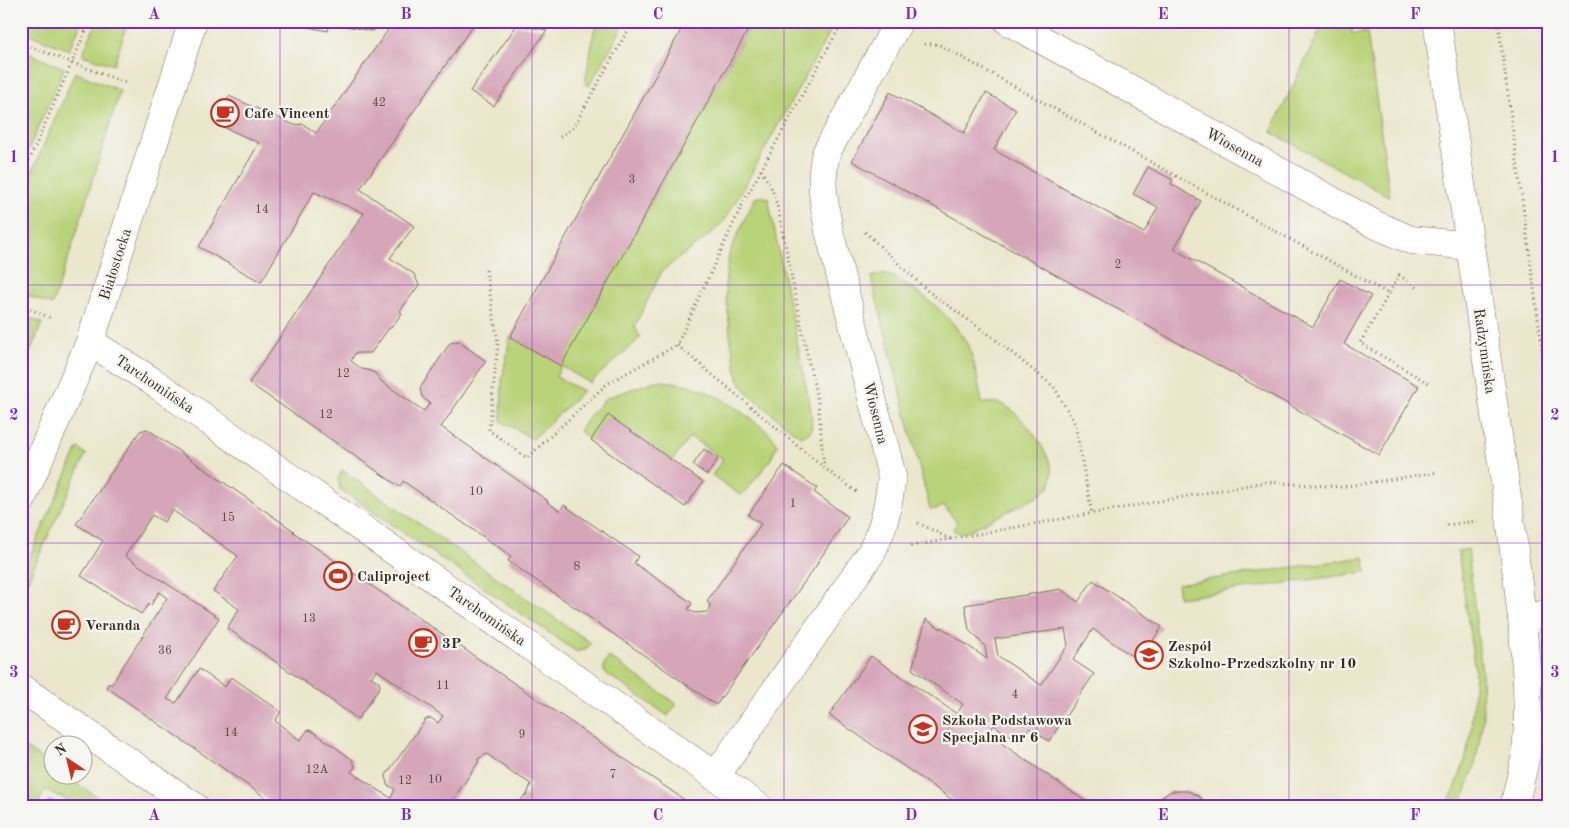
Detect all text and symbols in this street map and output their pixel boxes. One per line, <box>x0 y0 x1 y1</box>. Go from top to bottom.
text: A <box>148 7 160 23</box>
text: B <box>400 7 412 23</box>
text: C <box>653 7 663 23</box>
text: D <box>905 7 917 23</box>
text: E <box>1157 7 1169 23</box>
text: F <box>1410 7 1421 23</box>
house number: 42 <box>372 97 386 109</box>
cafe icon: Cafe Vincent <box>210 98 240 128</box>
place label: Cafe Vincent <box>244 107 330 122</box>
street label: Wiosenna <box>1203 126 1266 171</box>
text: 1 <box>9 150 19 166</box>
text: 1 <box>1550 150 1560 166</box>
house number: 3 <box>629 174 635 186</box>
house number: 14 <box>255 204 269 216</box>
street label: Białostocka <box>98 226 135 302</box>
house number: 2 <box>1115 259 1121 271</box>
street label: Radzymińska <box>1470 307 1497 396</box>
street label: Tarchomińska <box>112 353 197 417</box>
house number: 12 <box>336 368 350 380</box>
street label: Wiosenna <box>860 381 890 447</box>
text: 2 <box>9 408 19 424</box>
text: 2 <box>1550 408 1560 424</box>
house number: 12 <box>319 409 333 421</box>
house number: 10 <box>469 486 483 498</box>
house number: 1 <box>790 498 796 510</box>
house number: 15 <box>221 511 235 524</box>
sports icon: Caliproject <box>323 561 353 591</box>
house number: 8 <box>574 561 581 573</box>
place label: Caliproject <box>357 570 431 585</box>
street label: Tarchomińska <box>444 585 528 650</box>
cafe icon: Veranda <box>51 610 81 640</box>
house number: 13 <box>302 613 316 625</box>
place label: Veranda <box>85 619 141 634</box>
cafe icon: 3P <box>408 628 438 658</box>
place label: 3P <box>442 637 461 652</box>
school or university icon: Zespół Szkolno-Przedszkolny nr 10 <box>1134 640 1164 670</box>
place label: Zespół Szkolno-Przedszkolny nr 10 <box>1168 640 1356 672</box>
house number: 36 <box>158 645 172 657</box>
text: 3 <box>9 665 19 681</box>
text: 3 <box>1550 665 1560 681</box>
house number: 11 <box>436 680 450 692</box>
house number: 4 <box>1012 689 1019 701</box>
school or university icon: Szkoła Podstawowa Specjalna nr 6 <box>908 714 938 744</box>
place label: Szkoła Podstawowa Specjalna nr 6 <box>942 714 1072 746</box>
house number: 14 <box>224 727 238 739</box>
house number: 9 <box>519 729 525 741</box>
north arrow <box>42 736 92 786</box>
text: N <box>53 741 70 759</box>
house number: 12A <box>305 764 329 776</box>
house number: 7 <box>610 769 616 781</box>
house number: 10 <box>428 774 442 786</box>
house number: 12 <box>398 775 412 787</box>
text: A <box>148 808 160 824</box>
text: B <box>400 808 412 824</box>
text: C <box>653 808 663 824</box>
text: D <box>905 808 917 824</box>
text: E <box>1157 808 1169 824</box>
text: F <box>1410 808 1421 824</box>

